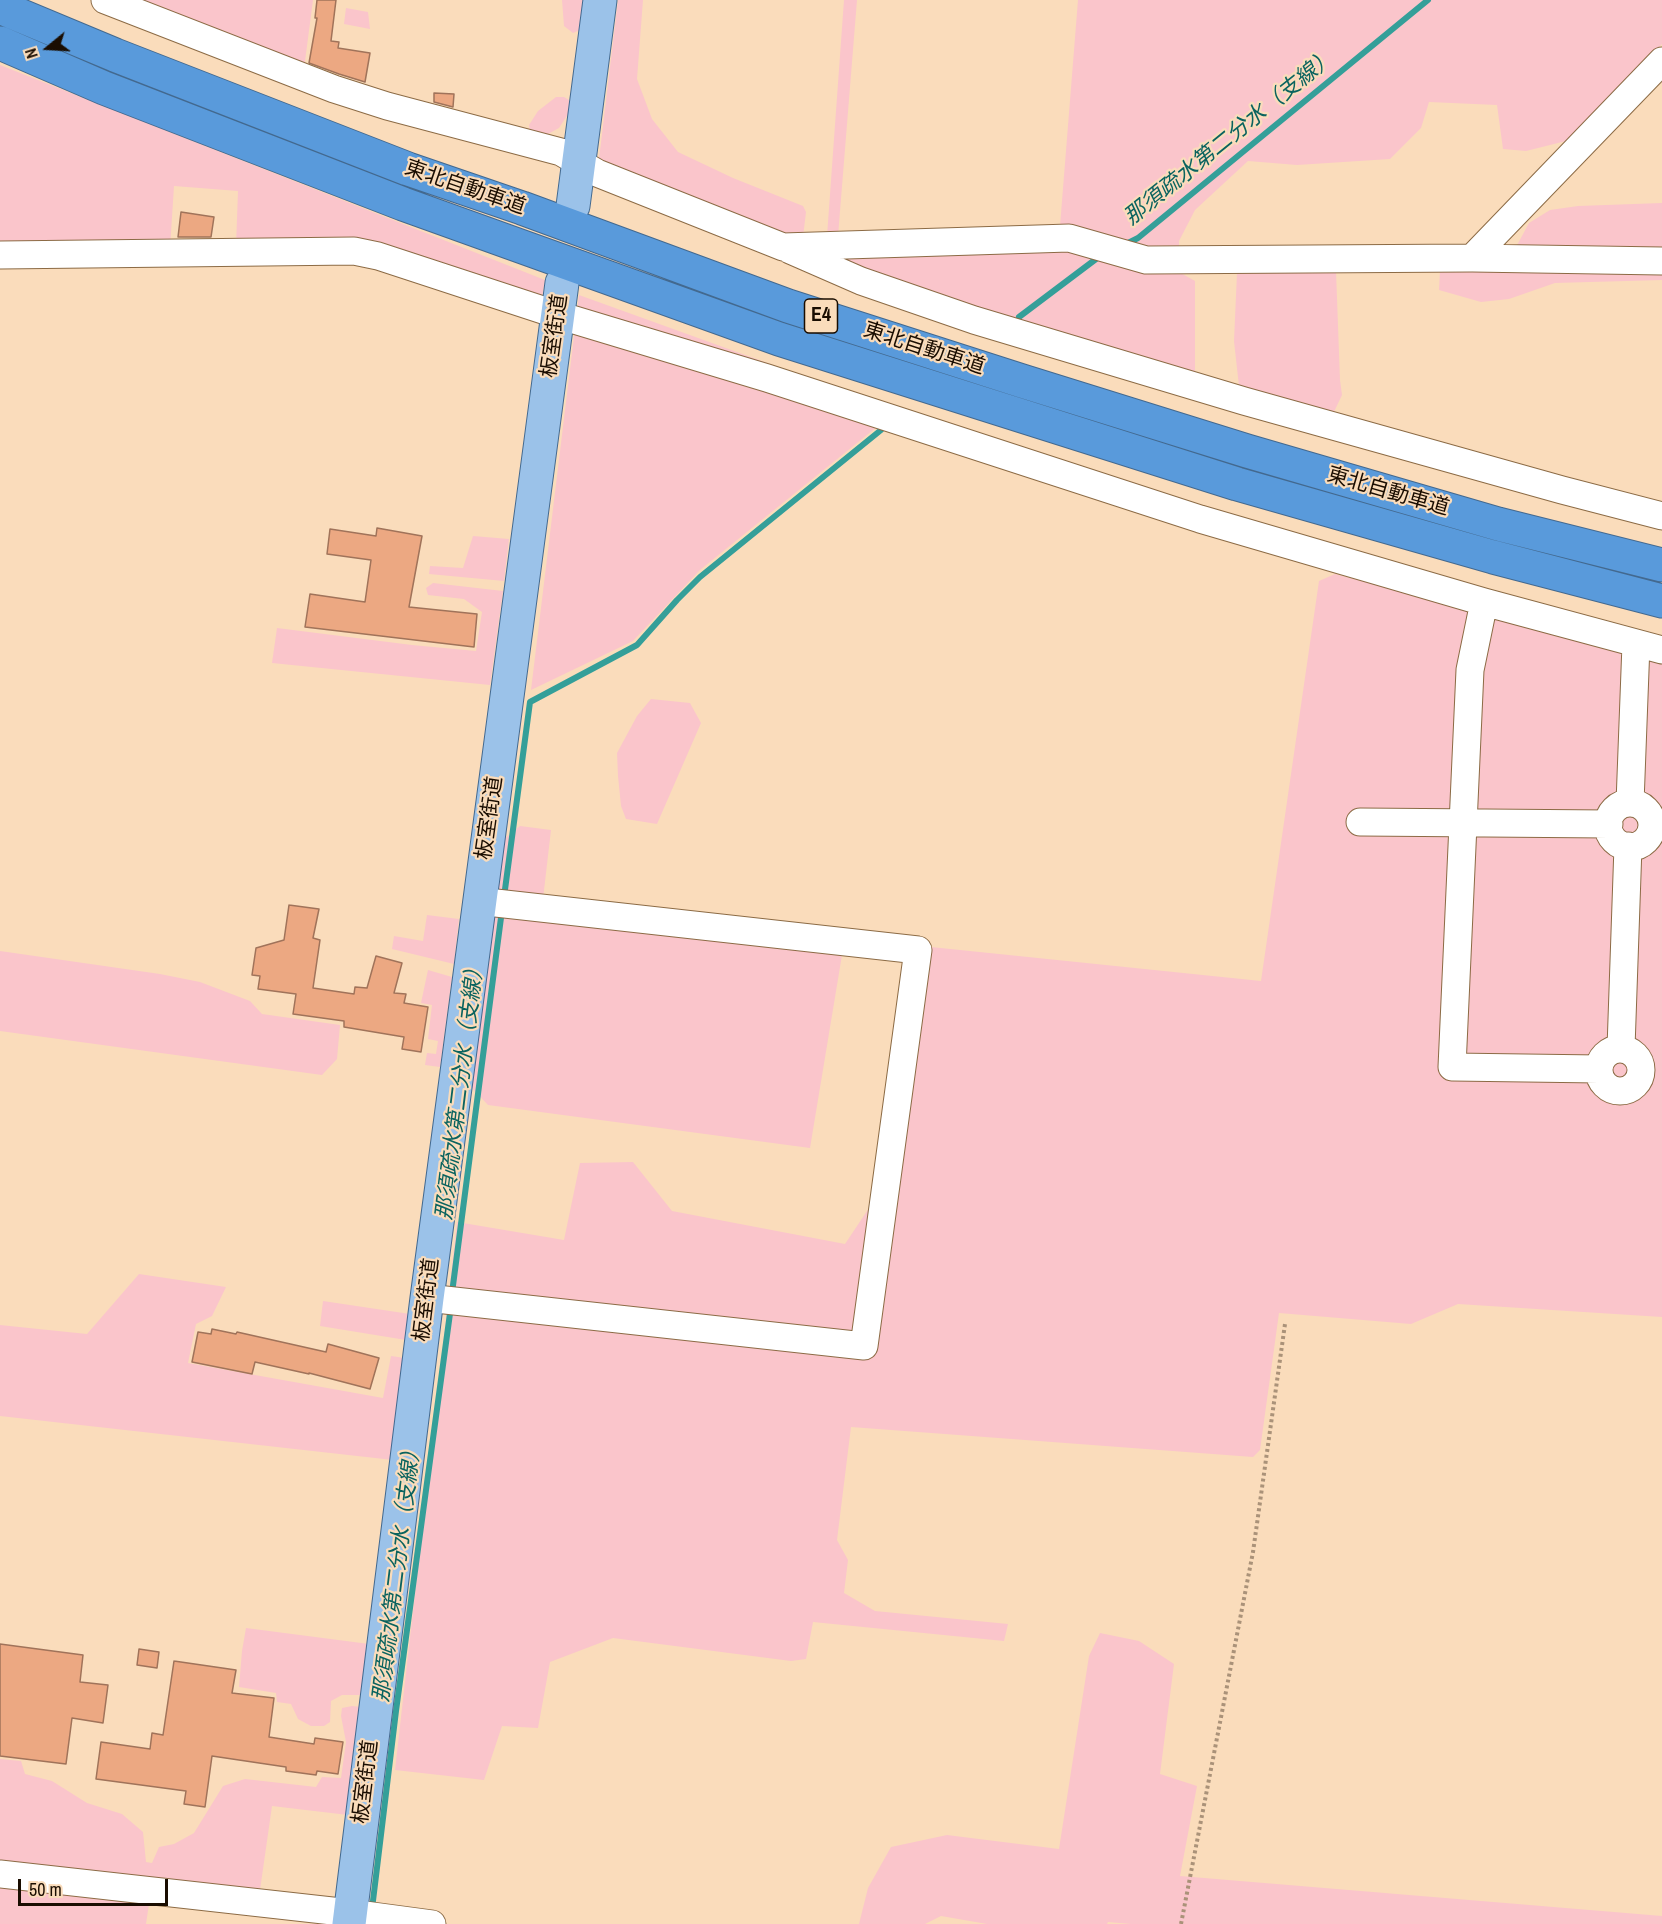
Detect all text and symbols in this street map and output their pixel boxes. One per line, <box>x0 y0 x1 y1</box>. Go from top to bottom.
north arrow <box>18 18 78 78</box>
water label: 那須疏水第二分水（支線） <box>1119 45 1341 231</box>
text: N <box>19 46 43 61</box>
street label: 東北自動車道 <box>401 156 529 220</box>
street label: 板室街道 <box>537 293 573 379</box>
road number: E4 <box>804 299 838 333</box>
street label: 東北自動車道 <box>860 318 988 380</box>
street label: 東北自動車道 <box>1324 463 1452 521</box>
street label: 板室街道 <box>472 775 508 861</box>
water label: 那須疏水第二分水（支線） <box>432 956 490 1222</box>
street label: 板室街道 <box>409 1257 445 1343</box>
water label: 那須疏水第二分水（支線） <box>369 1438 427 1704</box>
street label: 板室街道 <box>348 1739 384 1825</box>
scale bar <box>21 1867 171 1905</box>
text: 50 m <box>29 1877 62 1902</box>

